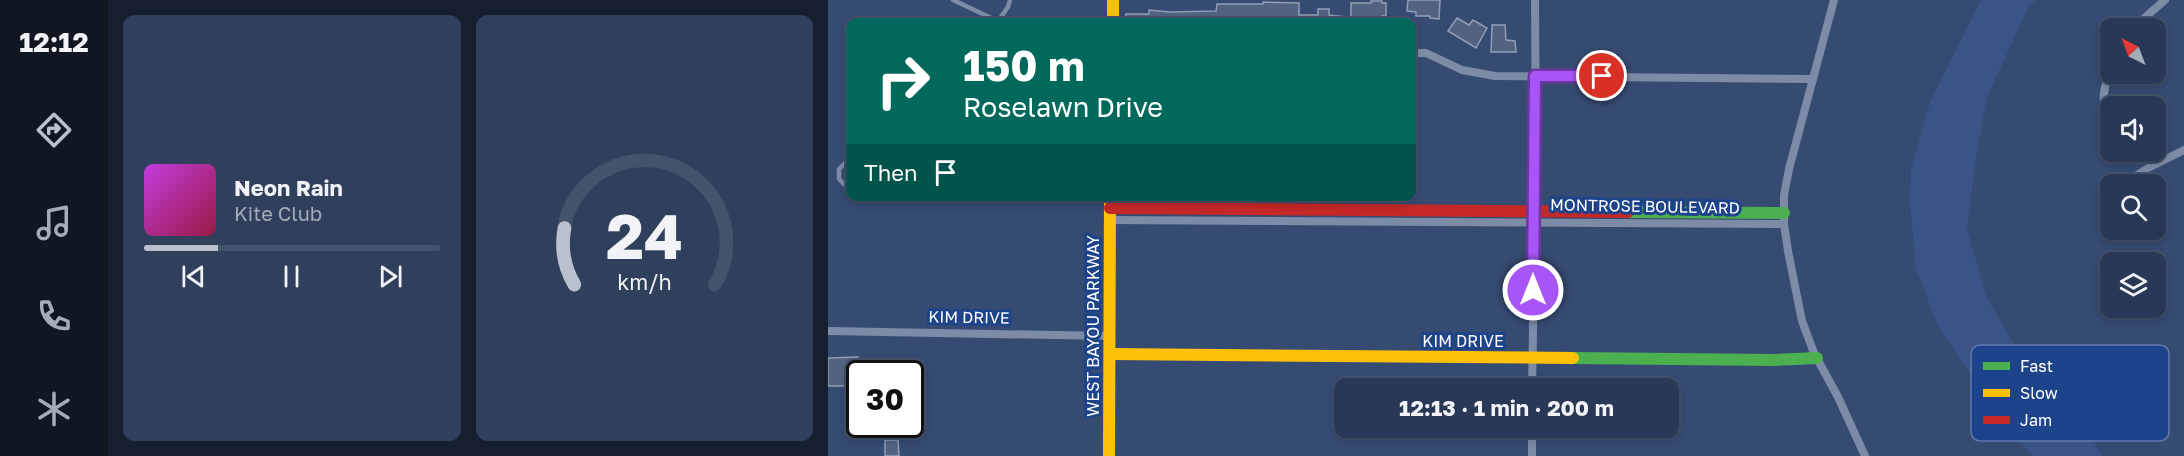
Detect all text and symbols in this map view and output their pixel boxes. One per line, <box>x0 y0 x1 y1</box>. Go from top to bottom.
north arrow <box>2100 18 2166 84</box>
map controls <box>2100 18 2166 318</box>
text: 12:12 <box>19 26 89 58</box>
text: 150 m <box>963 40 1085 90</box>
icon: right <box>864 42 942 120</box>
pin <box>1576 50 1627 101</box>
icon: arrive <box>1585 59 1618 92</box>
text: Roselawn Drive <box>963 91 1163 123</box>
button: sound <box>2100 96 2166 162</box>
icon: directions <box>33 109 75 151</box>
icon: arrive <box>929 156 962 189</box>
text: Then <box>864 159 917 186</box>
text: Neon Rain <box>234 174 343 201</box>
button: search <box>2100 174 2166 240</box>
street label: MONTROSE BOULEVARD <box>1550 194 1740 218</box>
text: 24 <box>606 198 683 273</box>
text: Kite Club <box>234 201 322 225</box>
icon: music <box>33 202 75 244</box>
street label: WEST BAYOU PARKWAY <box>1083 234 1103 417</box>
button: layers <box>2100 252 2166 318</box>
position arrow <box>1501 258 1565 322</box>
icon: previous <box>177 260 210 293</box>
icon: pause <box>275 260 308 293</box>
icon: next <box>374 260 407 293</box>
text: km/h <box>617 269 672 295</box>
icon: phone <box>33 295 75 337</box>
street label: KIM DRIVE <box>928 306 1010 328</box>
street label: KIM DRIVE <box>1422 331 1504 351</box>
legend <box>1971 345 2169 441</box>
text: Fast <box>2020 356 2053 376</box>
speed limit sign: 30 <box>846 360 924 438</box>
text: Slow <box>2020 383 2058 403</box>
icon: climate <box>33 388 75 430</box>
text: 12:13 · 1 min · 200 m <box>1399 394 1614 421</box>
text: Jam <box>2020 410 2052 430</box>

